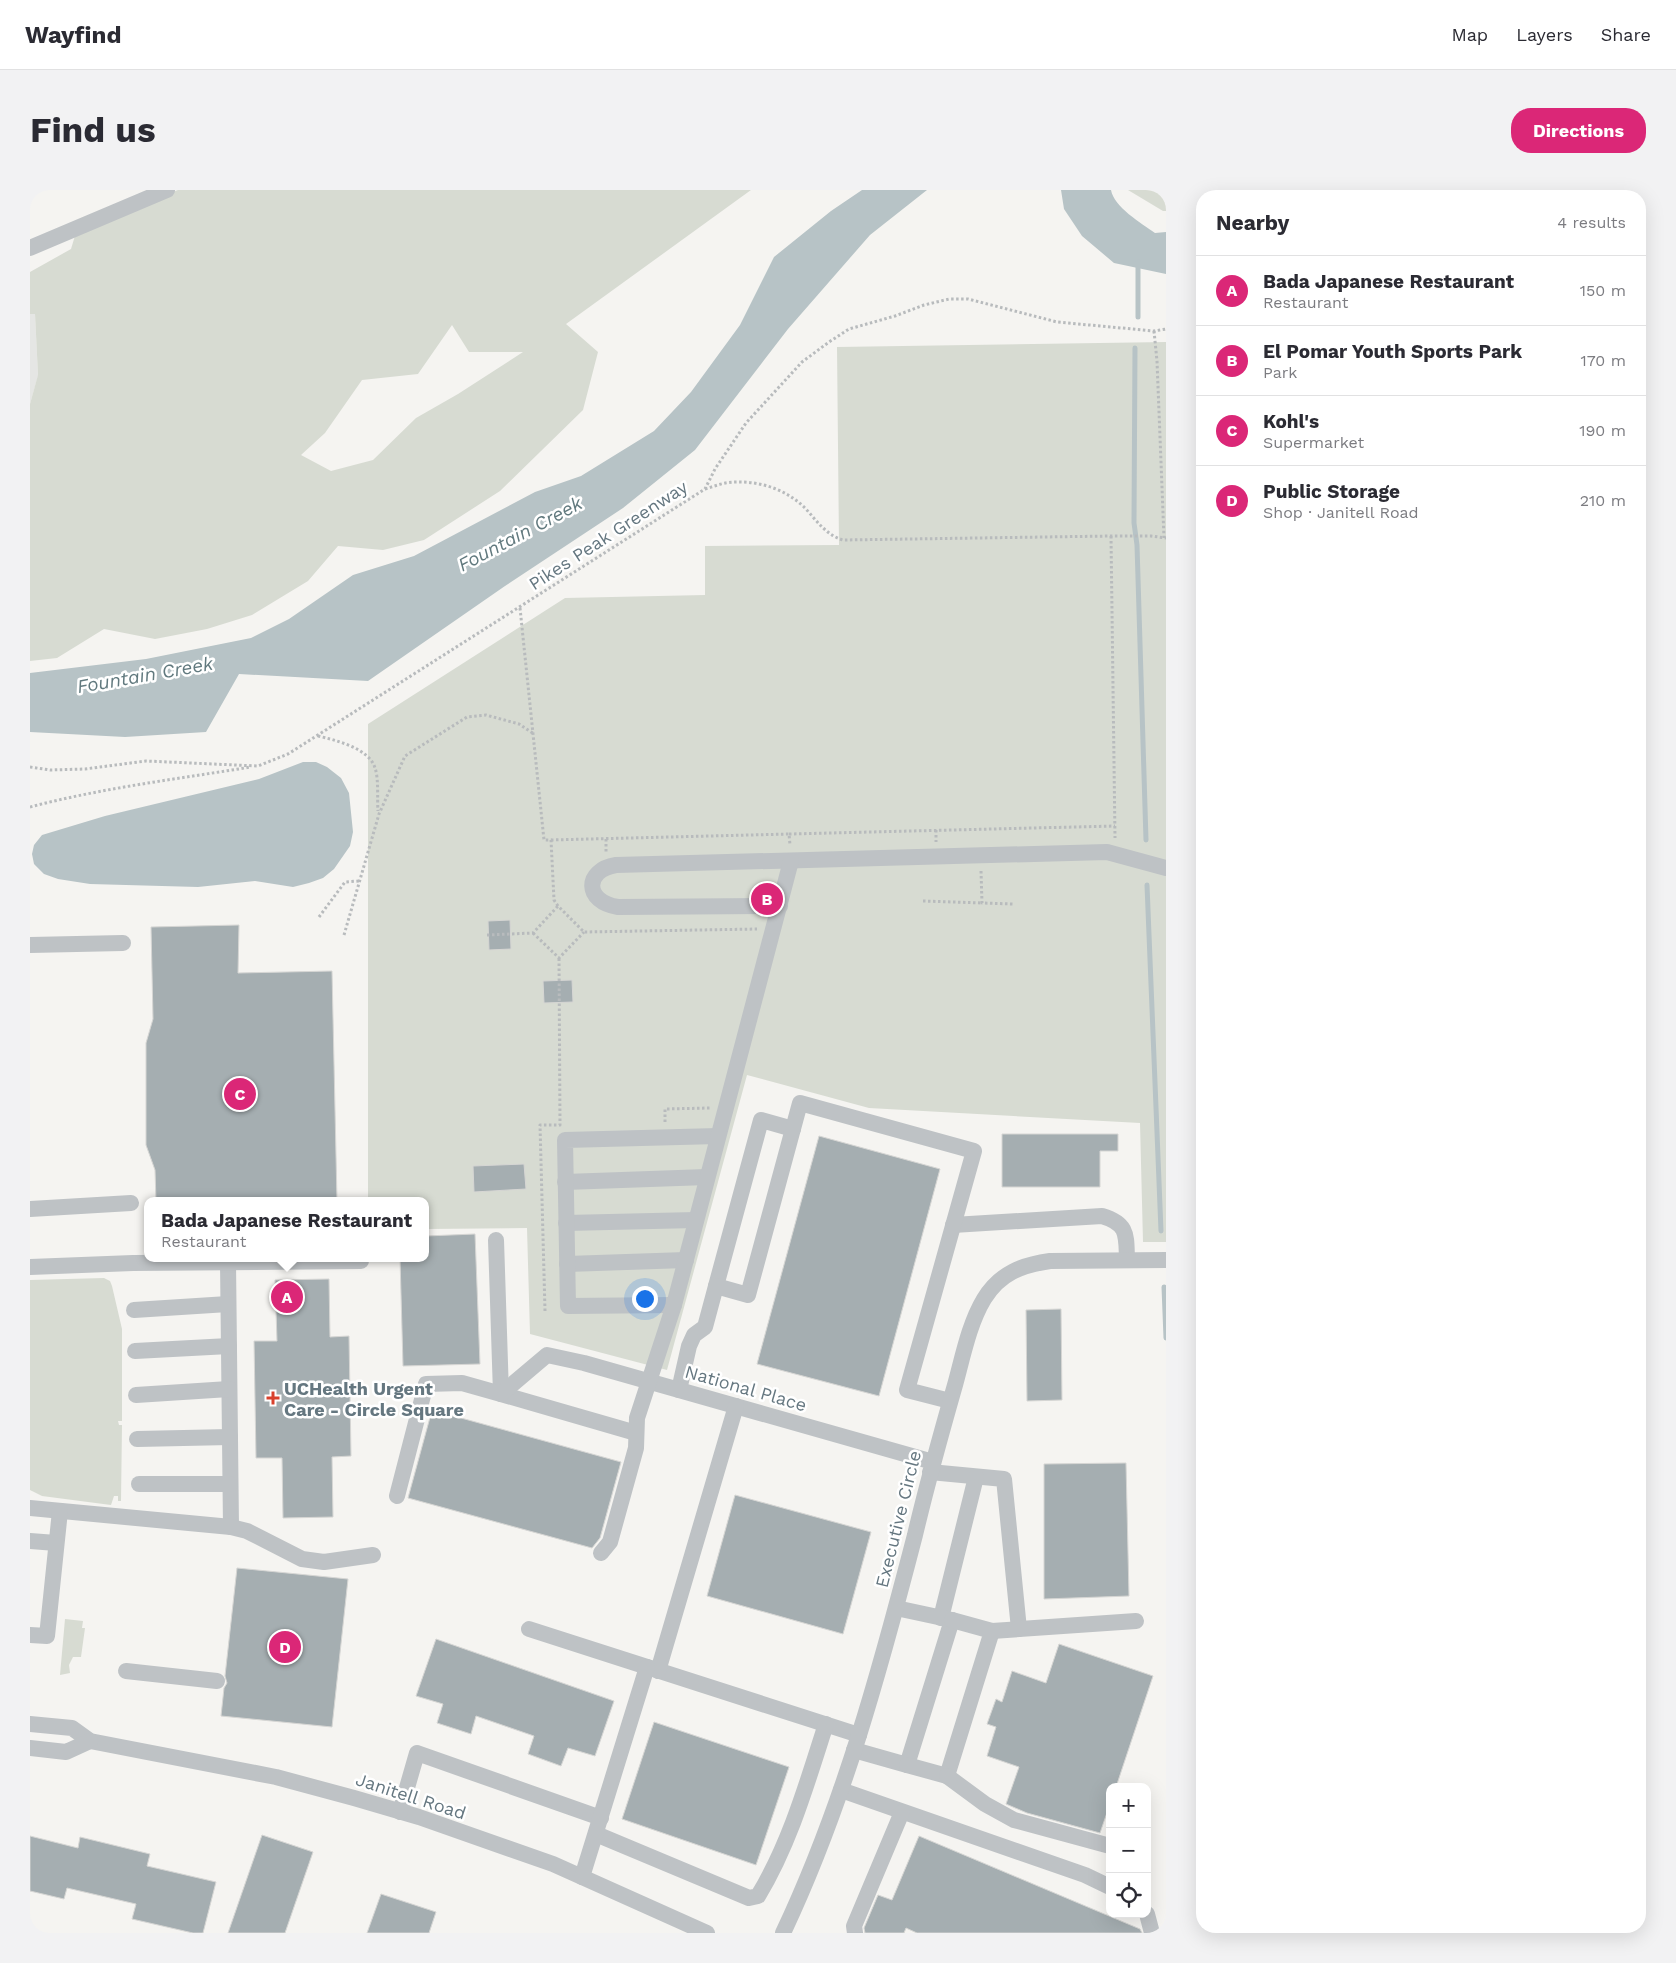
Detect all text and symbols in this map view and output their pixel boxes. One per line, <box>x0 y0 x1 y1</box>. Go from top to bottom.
text: Wayfind <box>25 21 121 49</box>
text: Map <box>1451 24 1488 45</box>
text: Layers <box>1516 24 1573 45</box>
text: Share <box>1601 24 1651 45</box>
button: Directions <box>1511 108 1646 153</box>
text: Find us <box>30 109 156 151</box>
text: Nearby <box>1216 210 1289 235</box>
text: 4 results <box>1557 213 1626 232</box>
text: Bada Japanese Restaurant <box>1263 270 1514 293</box>
text: A <box>1227 281 1237 300</box>
text: 150 m <box>1580 281 1626 300</box>
text: Restaurant <box>1263 293 1349 312</box>
text: El Pomar Youth Sports Park <box>1263 340 1522 363</box>
text: B <box>1227 351 1237 370</box>
text: 170 m <box>1580 351 1626 370</box>
text: Park <box>1263 363 1297 382</box>
text: Kohl's <box>1263 410 1319 433</box>
text: C <box>1227 421 1237 440</box>
text: 190 m <box>1579 421 1626 440</box>
text: Supermarket <box>1263 433 1364 452</box>
street label: Pikes Peak Greenway <box>525 476 692 594</box>
text: Public Storage <box>1263 480 1400 503</box>
water label: Fountain Creek <box>454 491 587 577</box>
text: D <box>1226 491 1238 510</box>
text: 210 m <box>1580 491 1626 510</box>
text: Shop · Janitell Road <box>1263 503 1419 522</box>
water label: Fountain Creek <box>75 652 216 698</box>
pin: B <box>751 880 783 918</box>
pin: C <box>224 1075 256 1113</box>
popup <box>144 1197 429 1262</box>
text: Bada Japanese Restaurant <box>161 1209 412 1232</box>
text: Restaurant <box>161 1232 247 1251</box>
pin: A <box>271 1278 303 1316</box>
your location <box>632 1286 658 1312</box>
street label: National Place <box>683 1361 809 1415</box>
place label: UCHealth Urgent Care - Circle Square <box>284 1378 464 1420</box>
marker: UCHealth Urgent Care - Circle Square <box>266 1391 280 1405</box>
street label: Executive Circle <box>871 1448 925 1590</box>
pin: D <box>269 1628 301 1666</box>
street label: Janitell Road <box>353 1768 469 1824</box>
map controls <box>1106 1783 1151 1918</box>
button: + <box>1106 1783 1151 1828</box>
button: − <box>1106 1828 1151 1873</box>
button: locate <box>1106 1873 1151 1918</box>

